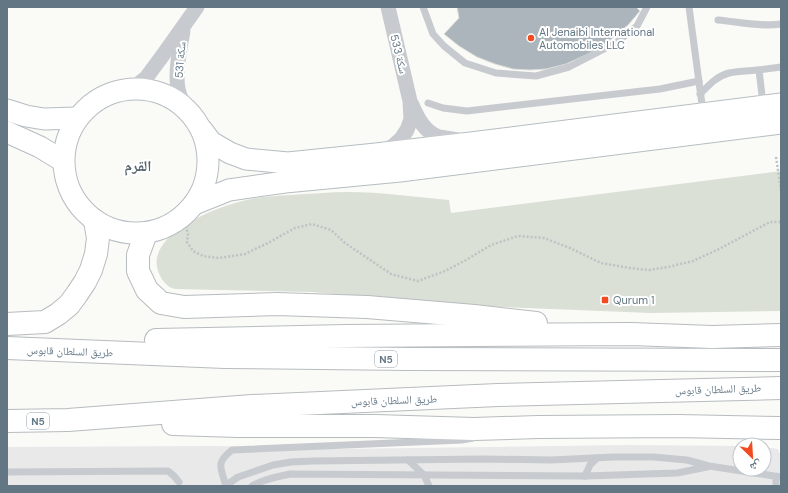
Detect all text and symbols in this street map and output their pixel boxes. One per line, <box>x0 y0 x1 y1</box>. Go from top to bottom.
place label: Al Jenaibi International Automobiles LLC <box>539 25 655 52</box>
street label: سكة 533 <box>387 33 411 75</box>
marker: Al Jenaibi International Automobiles LLC <box>526 33 536 43</box>
street label: سكة 531 <box>171 41 189 79</box>
district label: القرم <box>124 156 152 176</box>
place label: Qurum 1 <box>613 293 654 307</box>
marker: Qurum 1 <box>600 295 610 305</box>
street label: طريق السلطان قابوس <box>27 343 113 359</box>
road number: N5 <box>375 351 397 367</box>
street label: طريق السلطان قابوس <box>675 381 761 397</box>
street label: طريق السلطان قابوس <box>351 392 437 408</box>
road number: N5 <box>27 413 49 429</box>
north arrow <box>732 437 772 477</box>
text: ش <box>747 456 764 475</box>

